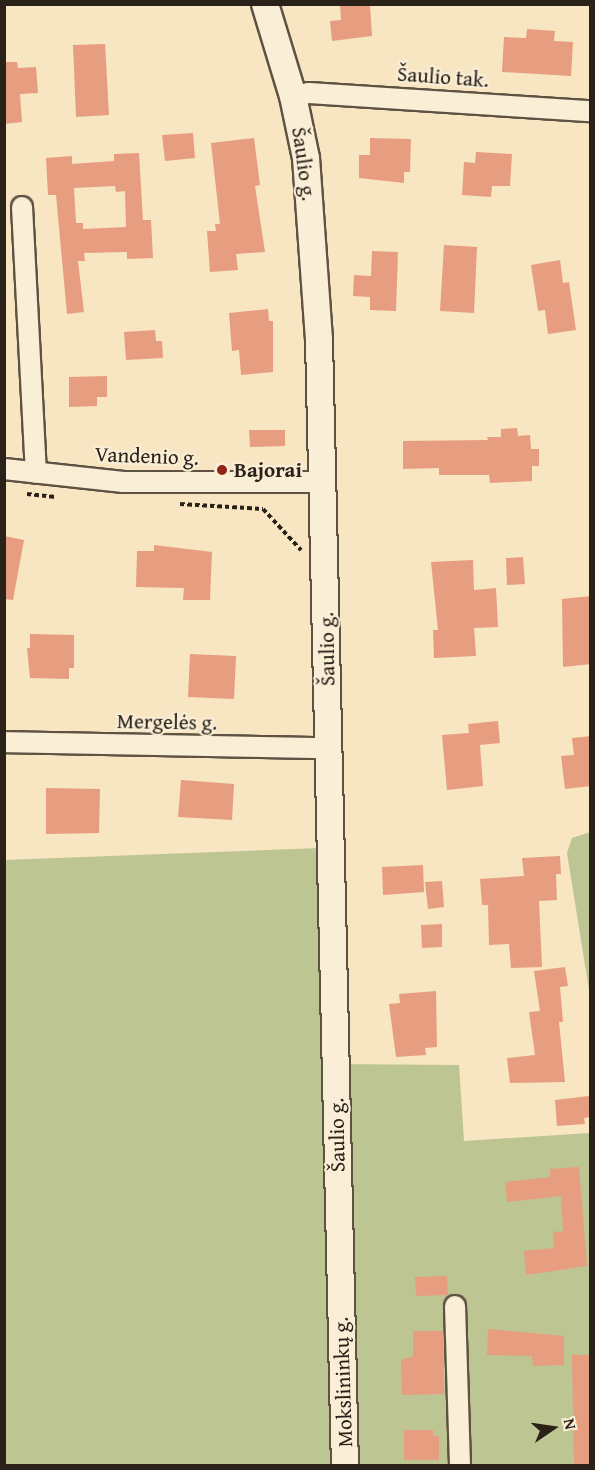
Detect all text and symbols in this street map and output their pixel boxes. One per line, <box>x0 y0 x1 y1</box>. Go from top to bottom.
street label: Šaulio tak. <box>396 61 490 93</box>
street label: Šaulio g. <box>286 125 322 203</box>
street label: Vandenio g. <box>95 442 199 470</box>
place label: Bajorai <box>234 457 302 483</box>
marker: Bajorai <box>215 463 229 477</box>
street label: Šaulio g. <box>314 612 340 686</box>
street label: Mergelės g. <box>117 709 217 735</box>
street label: Šaulio g. <box>324 1098 350 1172</box>
street label: Mokslininkų g. <box>328 1316 358 1448</box>
north arrow <box>523 1398 583 1458</box>
text: N <box>558 1416 583 1432</box>

